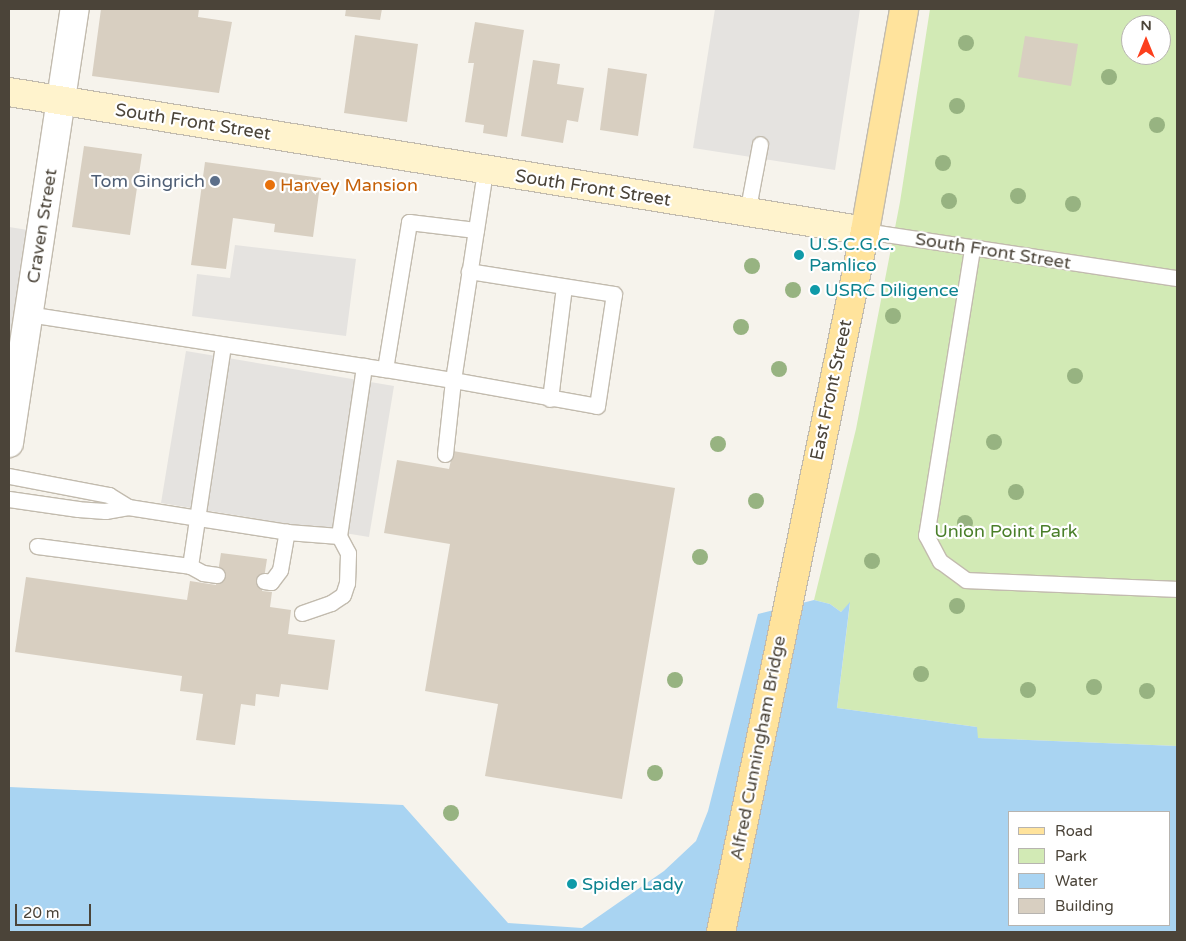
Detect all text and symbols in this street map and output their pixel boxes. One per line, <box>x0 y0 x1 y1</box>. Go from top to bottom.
north arrow <box>1121 15 1171 65</box>
text: N <box>1140 17 1152 34</box>
street label: South Front Street <box>114 99 272 145</box>
street label: South Front Street <box>514 165 672 211</box>
street label: Craven Street <box>22 167 62 285</box>
place label: Tom Gingrich <box>91 170 205 192</box>
place label: Harvey Mansion <box>280 174 418 196</box>
marker: Tom Gingrich <box>209 175 221 187</box>
marker: Harvey Mansion <box>264 179 276 191</box>
street label: South Front Street <box>914 228 1072 274</box>
place label: U.S.C.G.C. Pamlico <box>809 234 894 276</box>
marker: U.S.C.G.C. Pamlico <box>793 249 805 261</box>
place label: USRC Diligence <box>825 279 959 301</box>
marker: USRC Diligence <box>809 284 821 296</box>
street label: East Front Street <box>806 318 856 462</box>
park label: Union Point Park <box>934 520 1078 542</box>
street label: Alfred Cunningham Bridge <box>726 634 790 862</box>
legend <box>1008 811 1171 926</box>
text: Road <box>1055 822 1093 840</box>
text: Park <box>1055 847 1087 865</box>
text: Water <box>1055 872 1098 890</box>
place label: Spider Lady <box>582 873 683 895</box>
marker: Spider Lady <box>566 878 578 890</box>
scale bar <box>18 894 94 926</box>
text: Building <box>1055 897 1114 915</box>
text: 20 m <box>23 904 60 922</box>

